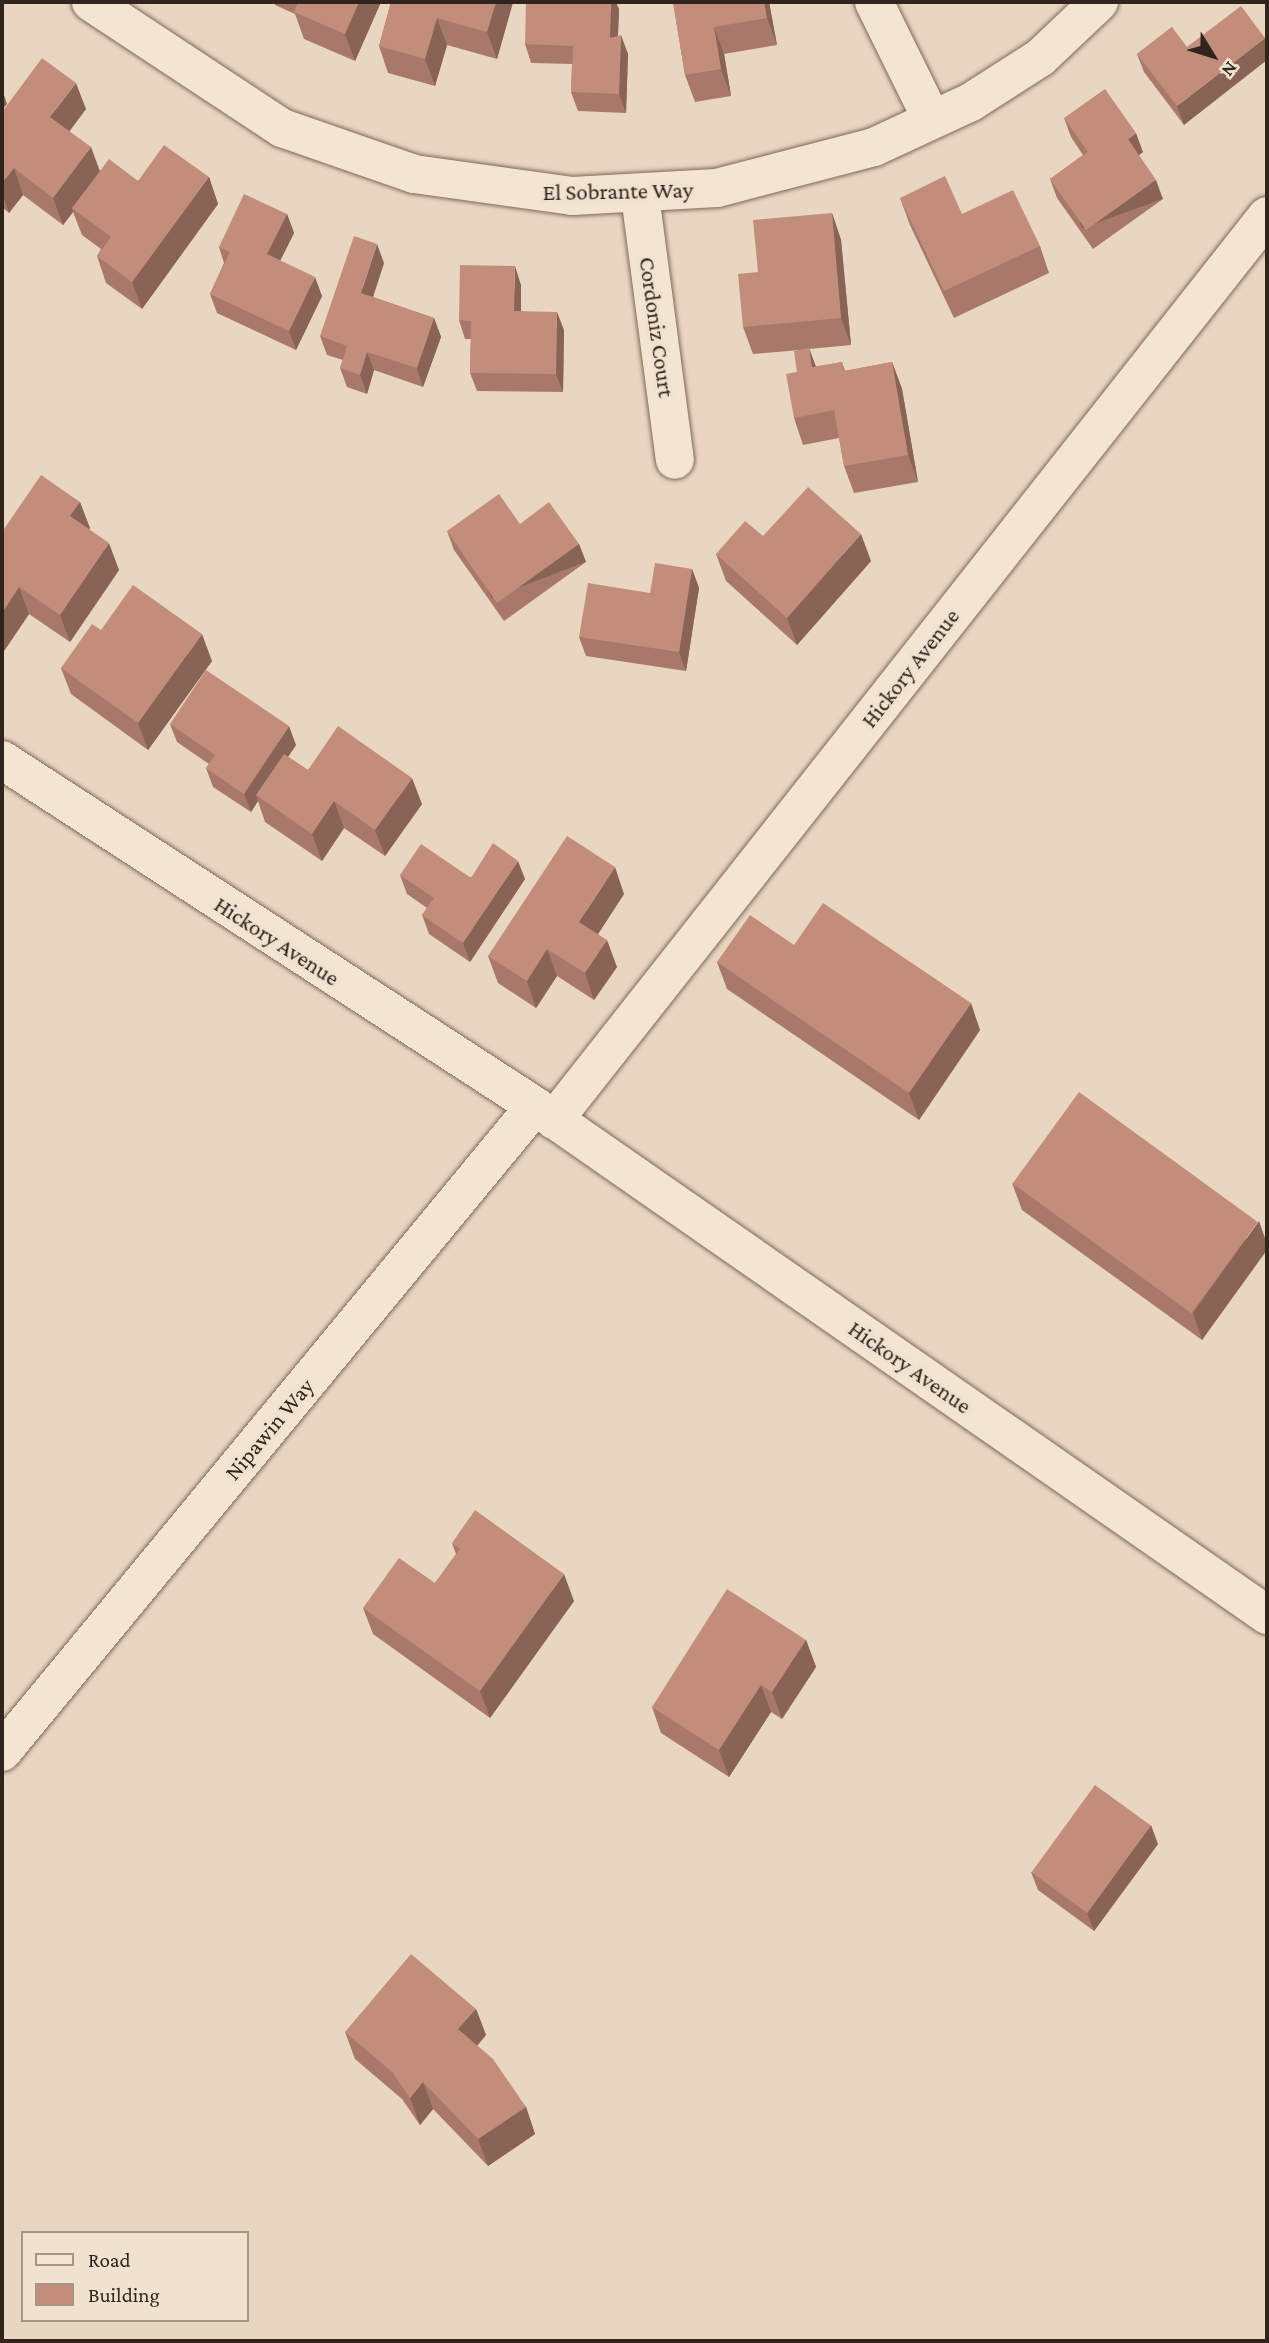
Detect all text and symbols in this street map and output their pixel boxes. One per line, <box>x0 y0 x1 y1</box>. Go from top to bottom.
north arrow <box>1178 21 1248 91</box>
text: N <box>1218 58 1242 81</box>
street label: El Sobrante Way <box>542 176 694 206</box>
street label: Cordoniz Court <box>633 255 681 399</box>
street label: Hickory Avenue <box>855 603 965 733</box>
street label: Hickory Avenue <box>209 890 345 992</box>
street label: Hickory Avenue <box>843 1314 977 1420</box>
street label: Nipawin Way <box>218 1372 320 1486</box>
legend <box>21 2231 248 2322</box>
text: Road <box>88 2248 131 2272</box>
text: Building <box>88 2283 160 2307</box>

